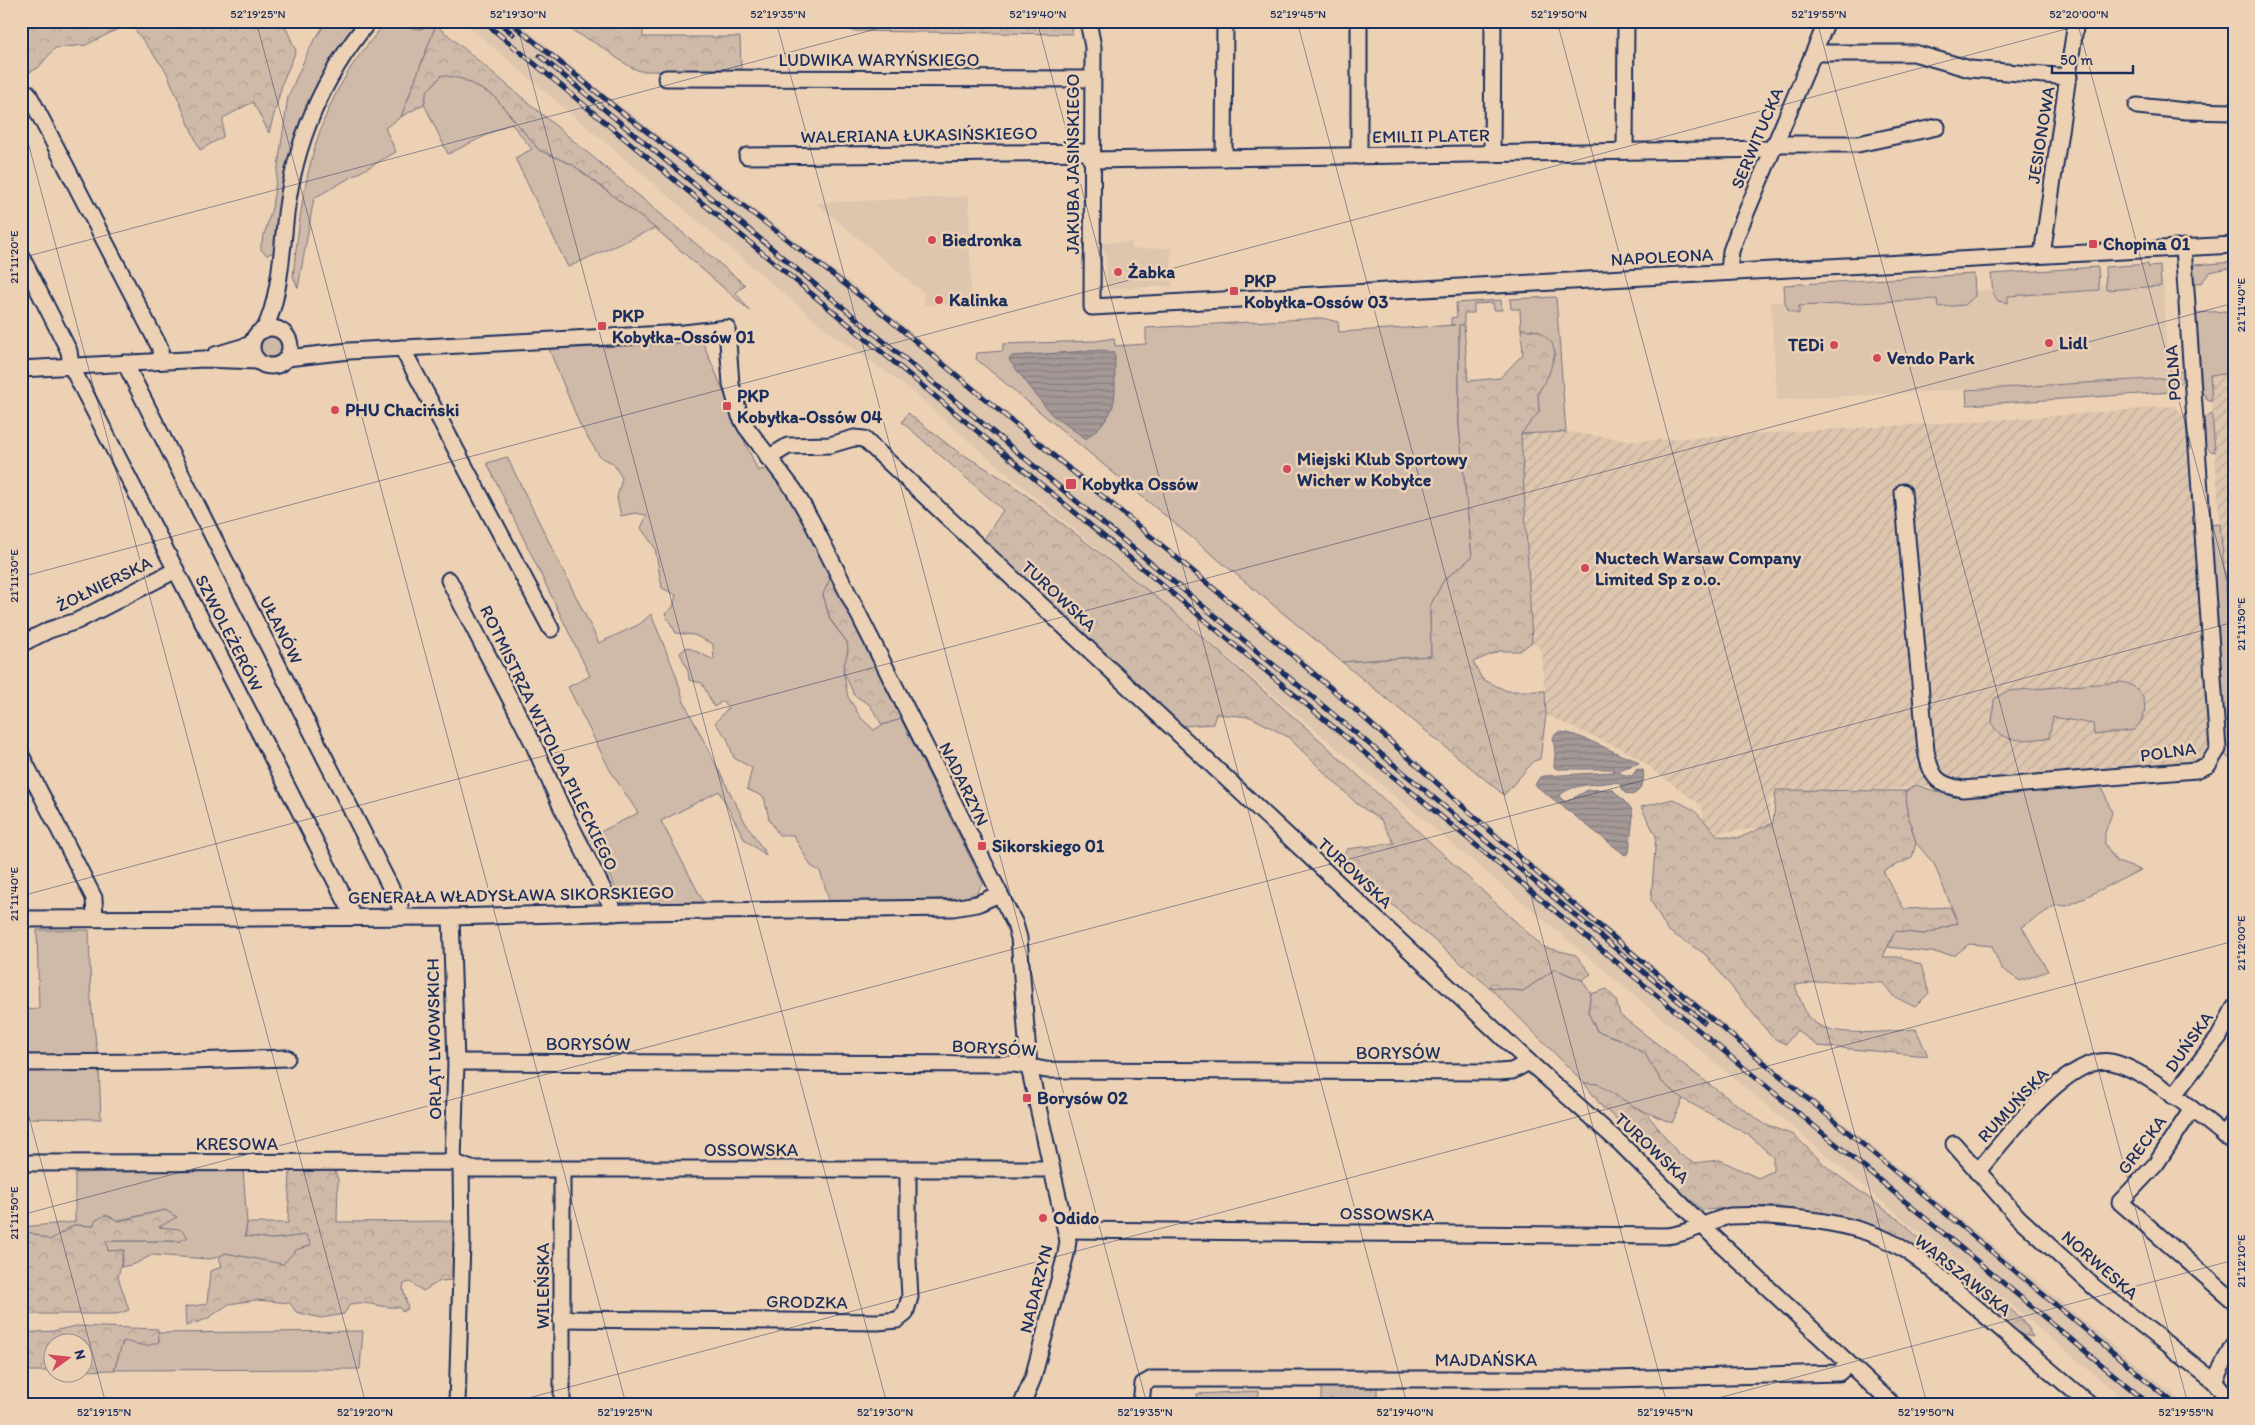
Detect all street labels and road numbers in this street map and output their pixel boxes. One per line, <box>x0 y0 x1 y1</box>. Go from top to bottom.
street label: LUDWIKA WARYŃSKIEGO <box>778 49 980 71</box>
street label: JAKUBA JASIŃSKIEGO <box>1062 73 1084 255</box>
street label: SERWITUCKA <box>1726 84 1788 192</box>
street label: JESIONOWA <box>2022 84 2060 185</box>
street label: WALERIANA ŁUKASIŃSKIEGO <box>800 122 1038 148</box>
street label: EMILII PLATER <box>1372 124 1490 148</box>
street label: NAPOLEONA <box>1610 243 1714 271</box>
street label: POLNA <box>2160 344 2186 402</box>
street label: ŻOŁNIERSKA <box>53 551 156 617</box>
street label: TUROWSKA <box>1017 556 1101 637</box>
street label: SZWOLEŻERÓW <box>190 571 268 695</box>
street label: UŁANÓW <box>255 592 307 668</box>
street label: ROTMISTRZA WITOLDA PILECKIEGO <box>475 602 623 874</box>
street label: POLNA <box>2139 737 2198 767</box>
street label: NADARZYN <box>934 739 994 829</box>
street label: TUROWSKA <box>1313 833 1397 914</box>
street label: GENERAŁA WŁADYSŁAWA SIKORSKIEGO <box>348 881 674 909</box>
street label: ORLĄT LWOWSKICH <box>422 958 446 1120</box>
street label: DUŃSKA <box>2160 1007 2218 1077</box>
street label: BORYSÓW <box>546 1033 630 1055</box>
street label: BORYSÓW <box>951 1035 1037 1061</box>
street label: BORYSÓW <box>1356 1042 1440 1064</box>
street label: RUMUŃSKA <box>1973 1063 2054 1147</box>
street label: TUROWSKA <box>1610 1108 1694 1189</box>
street label: GRECKA <box>2113 1111 2172 1179</box>
street label: KRESOWA <box>196 1133 279 1155</box>
street label: OSSOWSKA <box>704 1139 799 1161</box>
street label: OSSOWSKA <box>1340 1202 1435 1226</box>
street label: NORWESKA <box>2057 1226 2143 1305</box>
street label: WARSZAWSKA <box>1910 1229 2016 1321</box>
street label: WILEŃSKA <box>532 1242 554 1329</box>
street label: NADARZYN <box>1014 1243 1058 1335</box>
street label: GRODZKA <box>766 1290 848 1314</box>
street label: MAJDAŃSKA <box>1435 1349 1538 1371</box>

